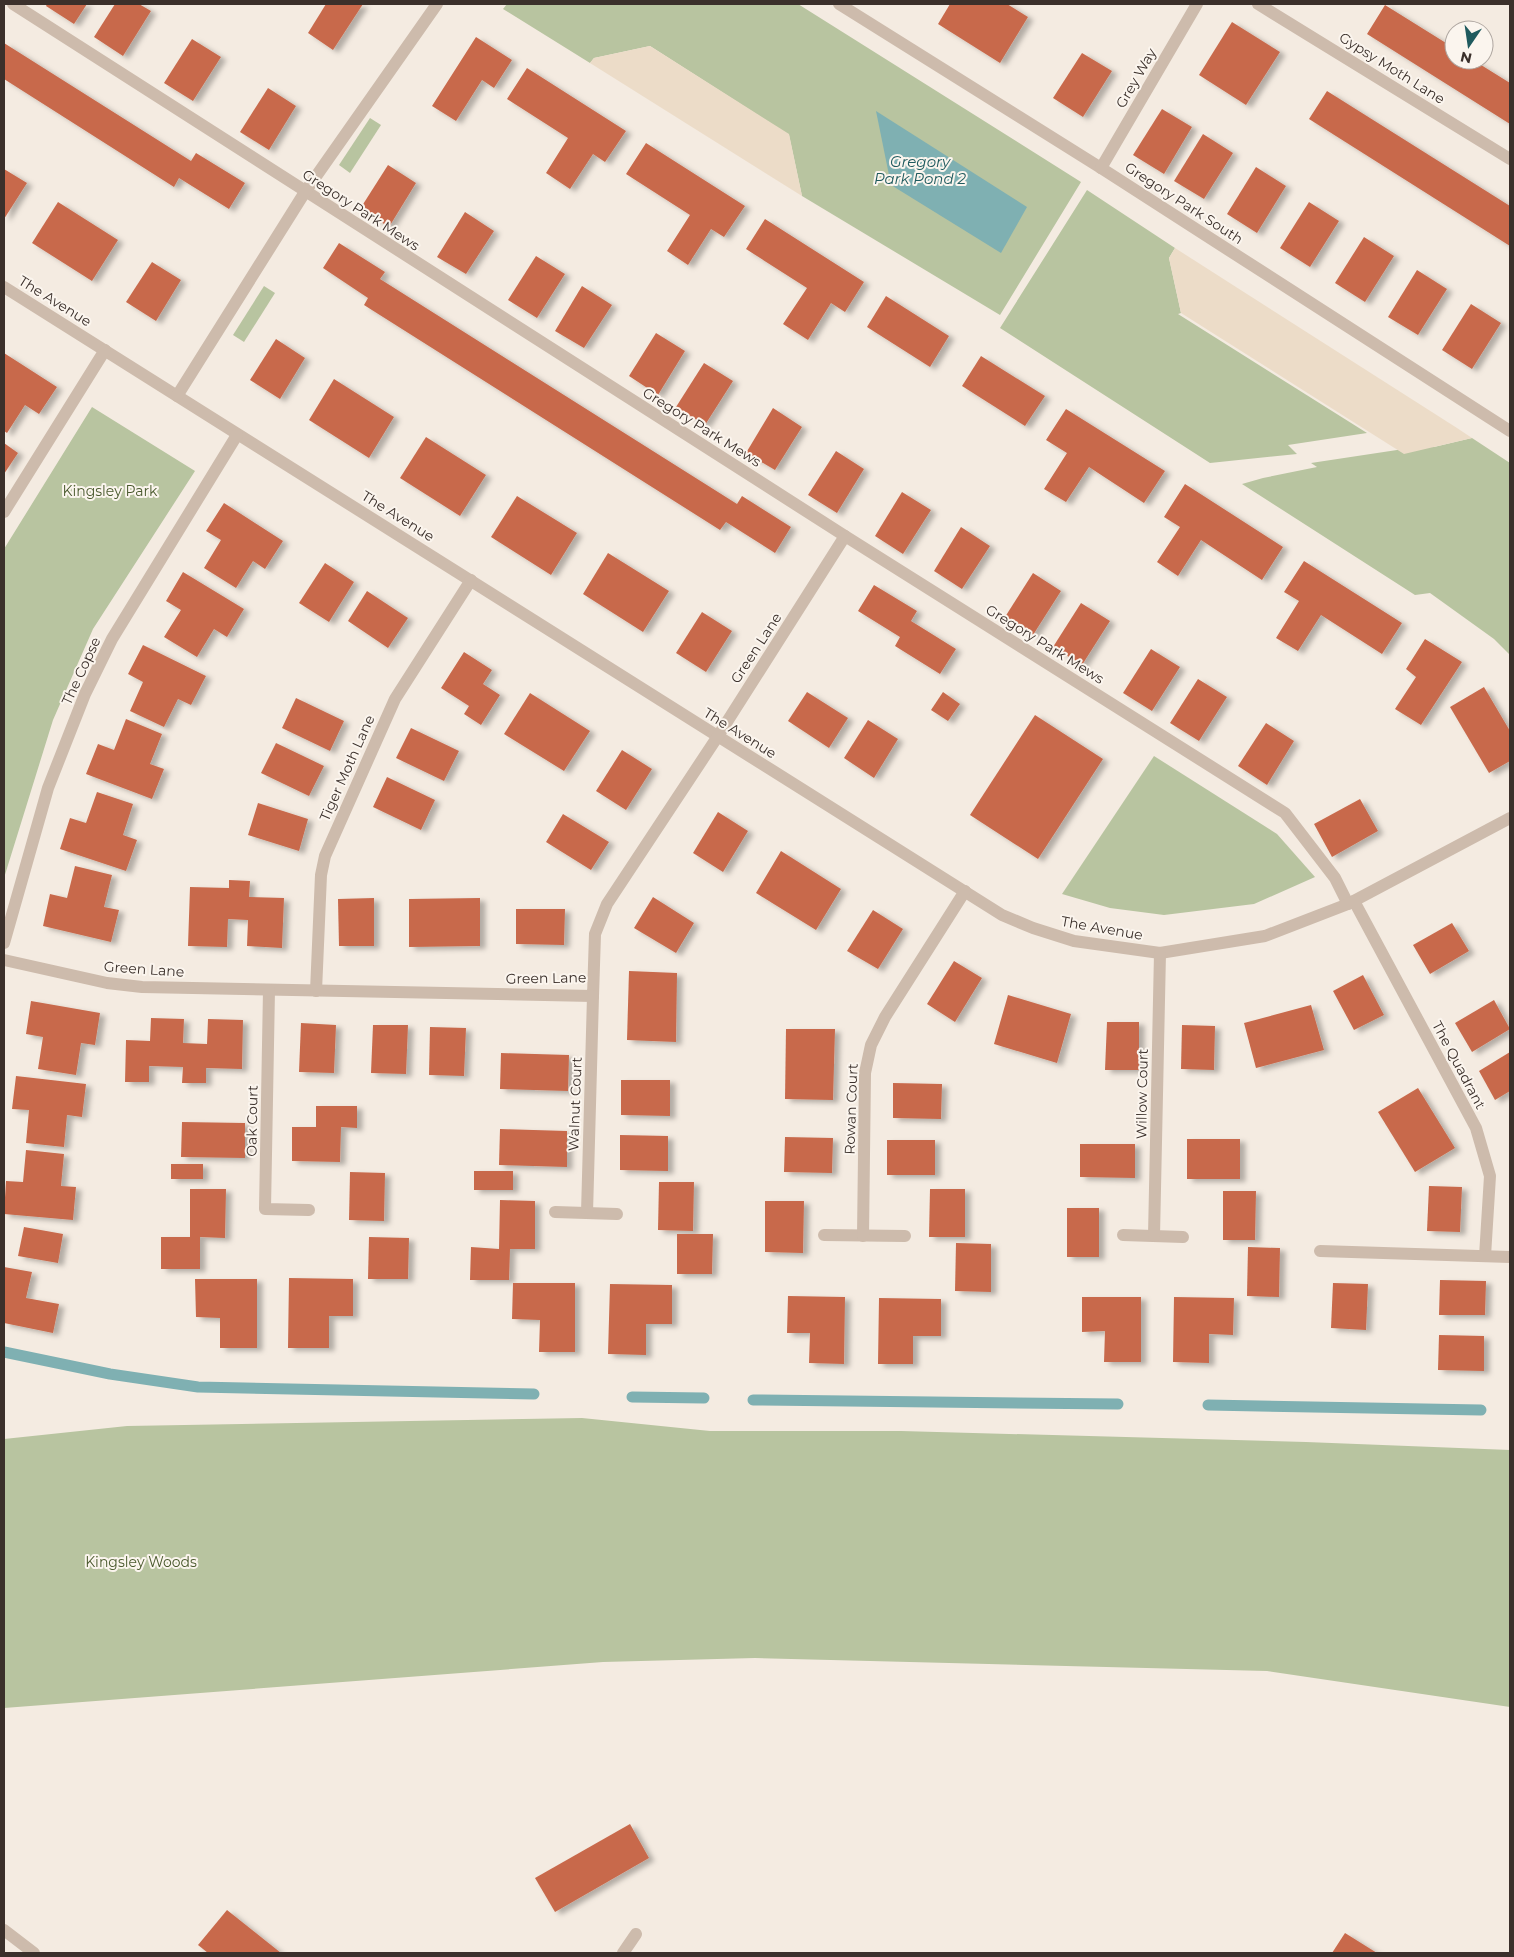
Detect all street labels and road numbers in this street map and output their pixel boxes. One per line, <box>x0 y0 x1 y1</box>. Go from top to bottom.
street label: Gypsy Moth Lane <box>1336 28 1448 108</box>
street label: Grey Way <box>1112 44 1161 111</box>
street label: Gregory Park South <box>1121 158 1247 248</box>
street label: Gregory Park Mews <box>299 165 423 255</box>
street label: The Avenue <box>15 272 95 330</box>
street label: Gregory Park Mews <box>639 383 765 471</box>
street label: The Avenue <box>358 487 438 545</box>
street label: Gregory Park Mews <box>982 600 1108 688</box>
street label: Green Lane <box>726 609 786 687</box>
street label: The Copse <box>57 634 105 708</box>
street label: The Avenue <box>700 704 780 762</box>
street label: Tiger Moth Lane <box>315 712 379 824</box>
street label: The Avenue <box>1060 912 1144 944</box>
street label: Green Lane <box>103 957 185 981</box>
street label: Green Lane <box>505 968 587 988</box>
street label: The Quadrant <box>1428 1018 1490 1112</box>
street label: Willow Court <box>1132 1048 1152 1139</box>
street label: Walnut Court <box>564 1056 586 1151</box>
street label: Rowan Court <box>840 1063 862 1155</box>
street label: Oak Court <box>242 1085 262 1157</box>

